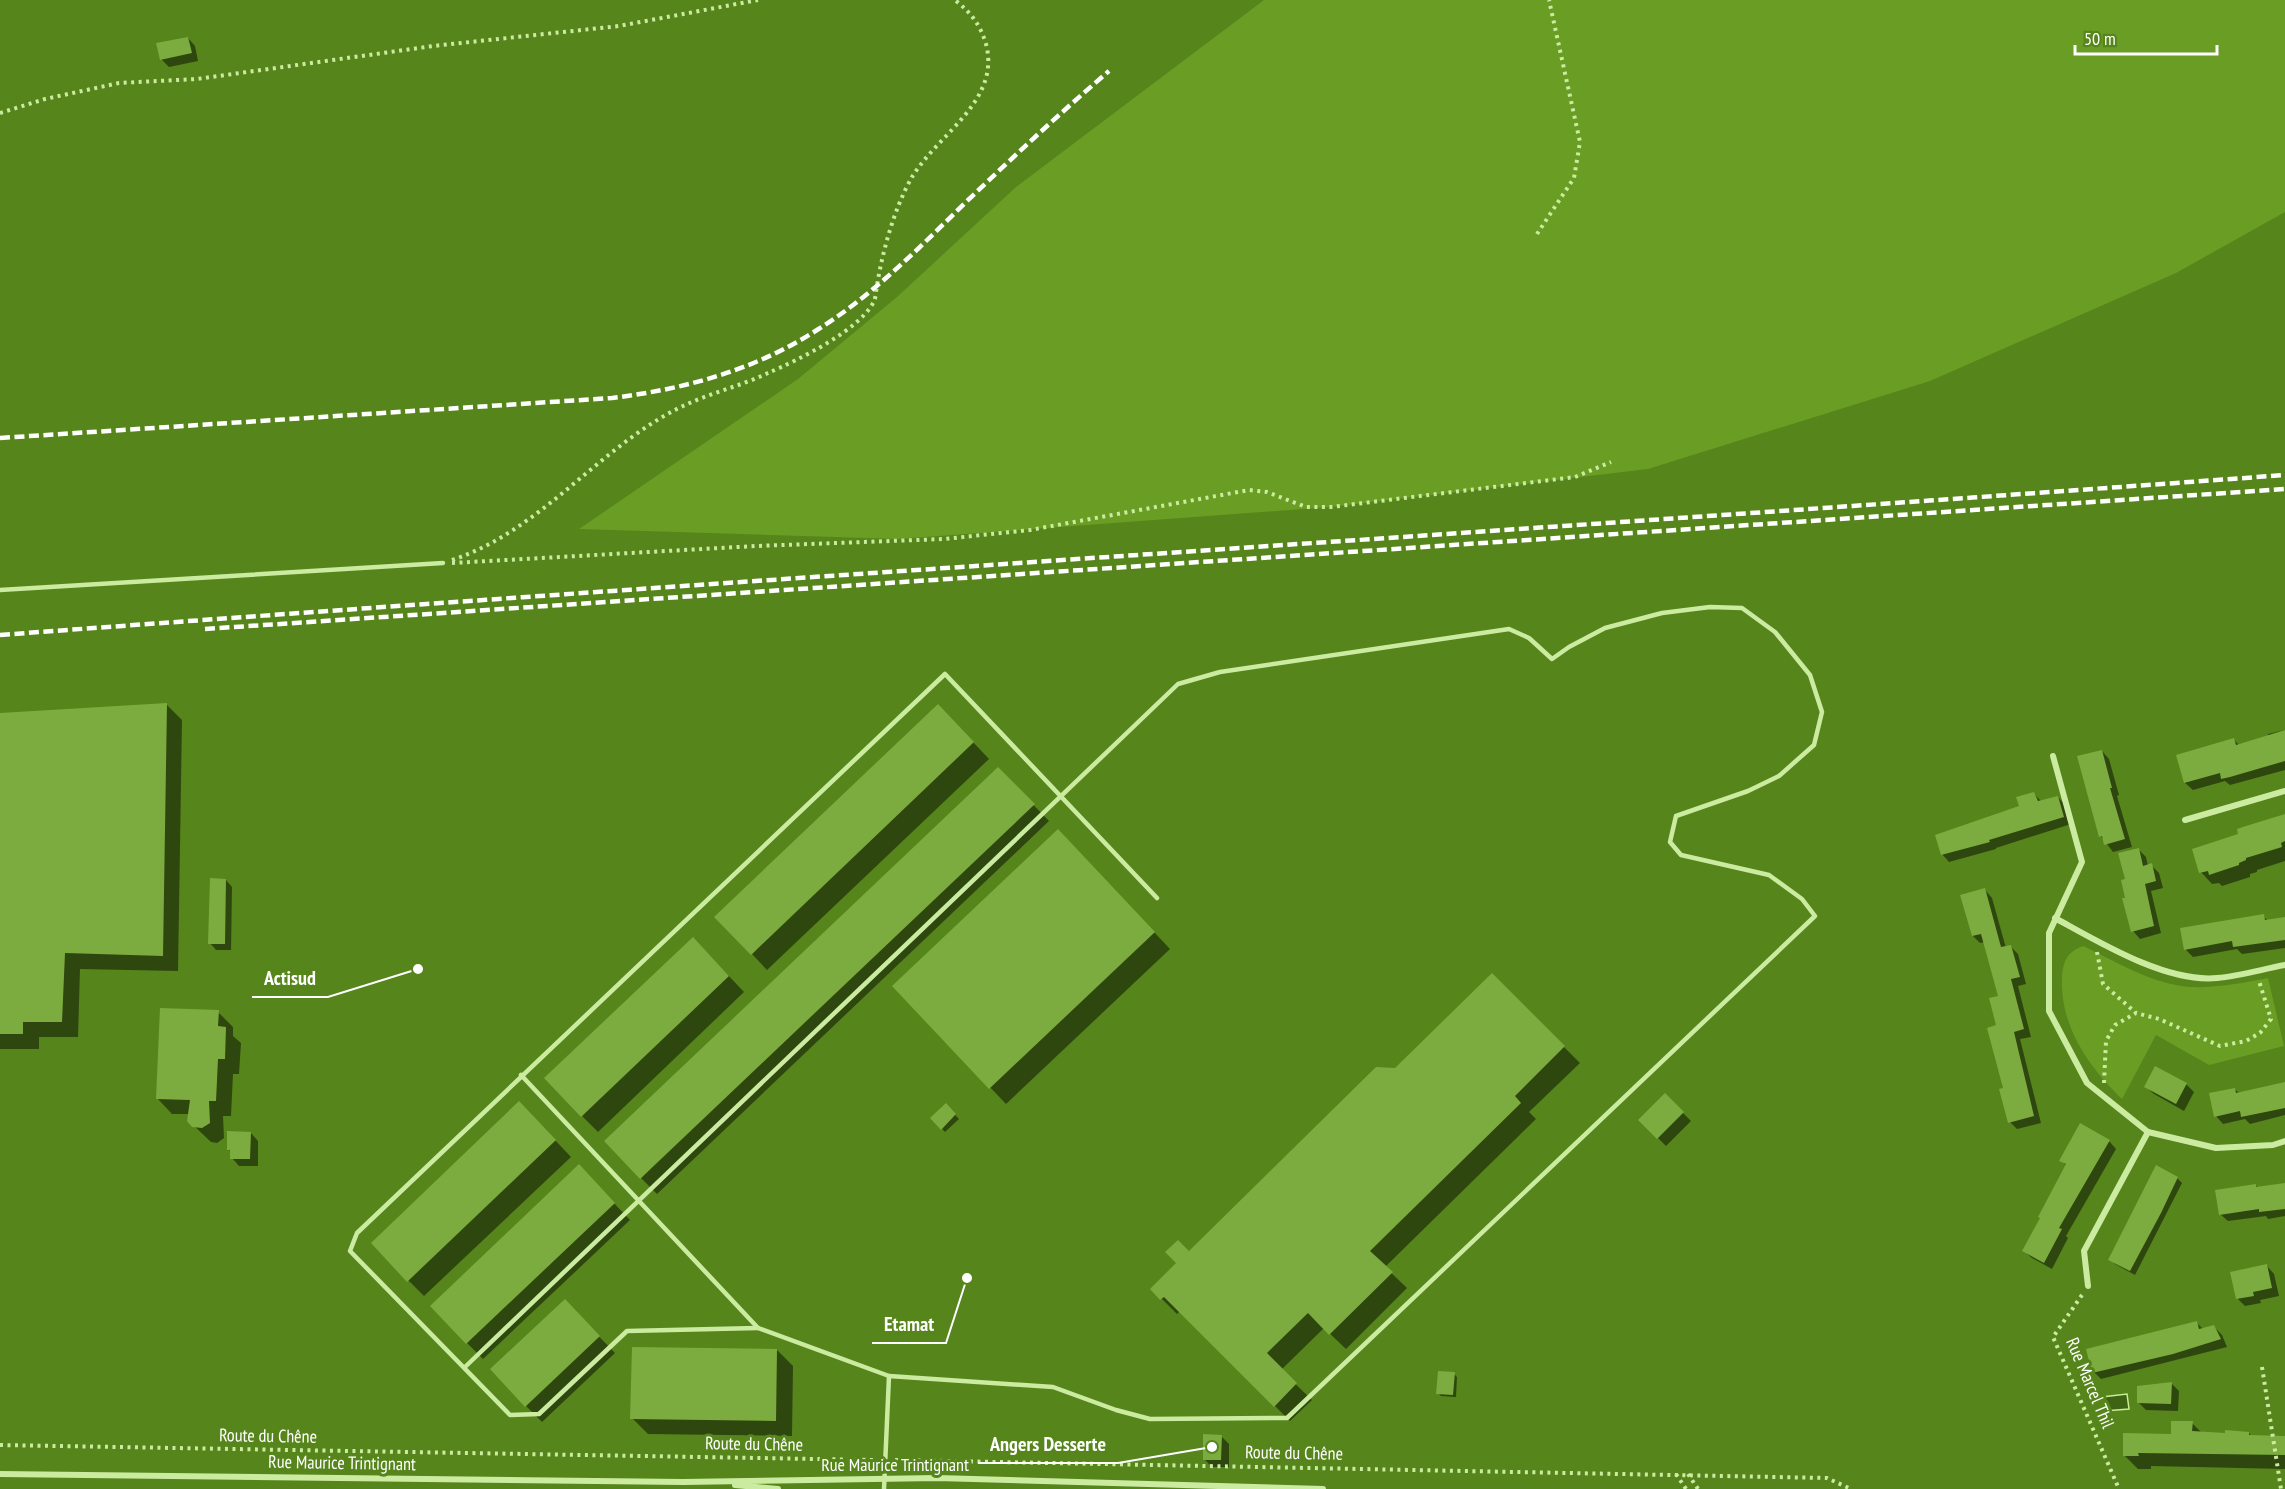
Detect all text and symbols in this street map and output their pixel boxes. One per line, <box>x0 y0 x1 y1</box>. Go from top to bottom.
scale bar <box>2075 18 2218 56</box>
text: 50 m <box>2084 27 2116 50</box>
callout: Actisud <box>252 959 328 997</box>
text: Actisud <box>263 965 316 991</box>
callout: Etamat <box>872 1305 946 1343</box>
text: Etamat <box>884 1311 934 1337</box>
street label: Rue Marcel Thil <box>2061 1334 2120 1432</box>
street label: Route du Chêne <box>219 1423 317 1448</box>
callout: Angers Desserte <box>978 1425 1118 1463</box>
street label: Route du Chêne <box>705 1431 803 1456</box>
text: Angers Desserte <box>989 1431 1106 1457</box>
street label: Route du Chêne <box>1245 1440 1343 1465</box>
street label: Rue Maurice Trintignant <box>268 1450 416 1475</box>
street label: Rue Maurice Trintignant <box>821 1453 969 1476</box>

